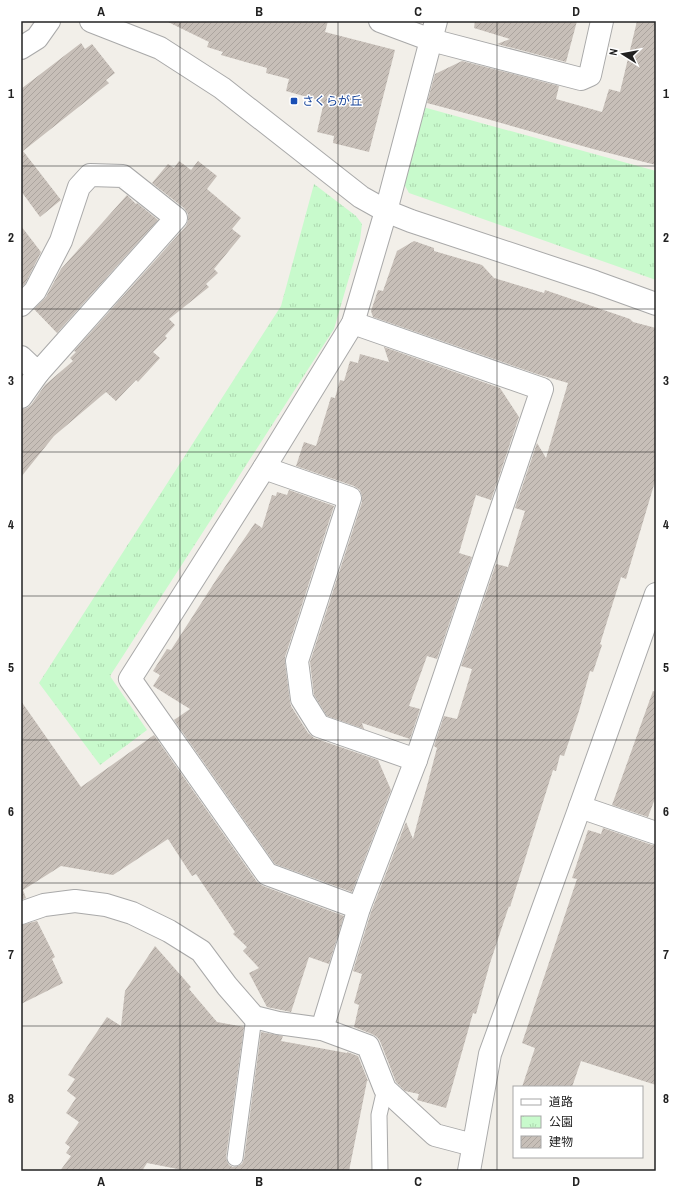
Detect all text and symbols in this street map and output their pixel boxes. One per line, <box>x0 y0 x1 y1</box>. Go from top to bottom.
text: A <box>97 3 105 20</box>
text: B <box>255 3 263 20</box>
text: C <box>414 3 422 20</box>
text: D <box>572 3 580 20</box>
north arrow <box>603 34 643 74</box>
text: N <box>606 48 621 57</box>
text: 1 <box>8 85 14 102</box>
text: 1 <box>663 85 669 102</box>
place label: さくらが丘 <box>302 93 362 109</box>
marker: さくらが丘 <box>289 96 299 106</box>
text: 2 <box>8 229 14 246</box>
text: 2 <box>663 229 669 246</box>
text: 3 <box>8 372 14 389</box>
text: 3 <box>663 372 669 389</box>
text: 4 <box>8 516 14 533</box>
text: 4 <box>663 516 669 533</box>
text: 5 <box>8 659 14 676</box>
text: 5 <box>663 659 669 676</box>
text: 6 <box>8 803 14 820</box>
text: 6 <box>663 803 669 820</box>
text: 7 <box>8 946 14 963</box>
text: 7 <box>663 946 669 963</box>
legend <box>513 1086 643 1158</box>
text: 8 <box>8 1090 14 1107</box>
text: 8 <box>663 1090 669 1107</box>
text: 道路 <box>549 1094 573 1110</box>
text: 公園 <box>549 1114 573 1130</box>
text: 建物 <box>549 1134 573 1150</box>
text: A <box>97 1173 105 1190</box>
text: B <box>255 1173 263 1190</box>
text: C <box>414 1173 422 1190</box>
text: D <box>572 1173 580 1190</box>

